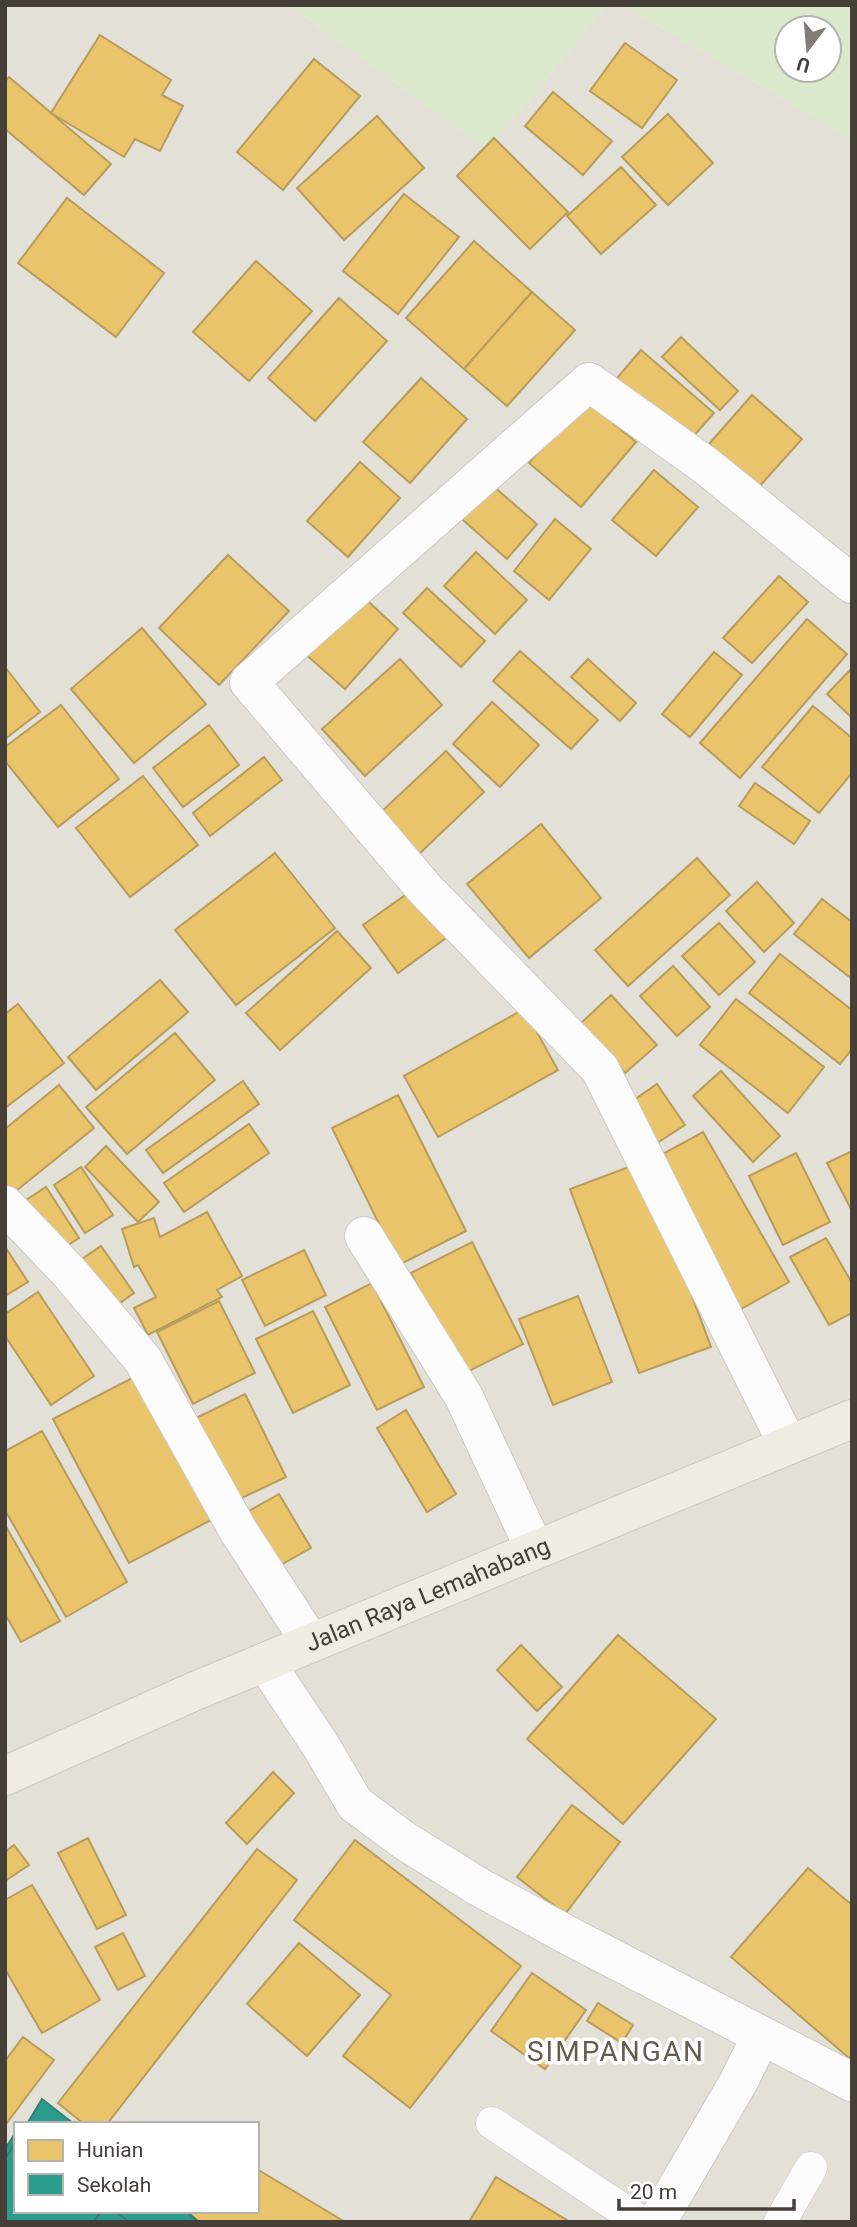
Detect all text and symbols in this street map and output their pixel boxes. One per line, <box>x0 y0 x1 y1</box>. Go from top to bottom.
north arrow <box>773 14 843 84</box>
text: U <box>794 52 813 78</box>
street label: Jalan Raya Lemahabang <box>301 1532 554 1658</box>
district label: SIMPANGAN <box>527 2035 705 2068</box>
legend <box>14 2122 259 2213</box>
text: Hunian <box>77 2138 143 2162</box>
scale bar <box>619 2168 794 2212</box>
text: Sekolah <box>77 2173 151 2197</box>
text: 20 m <box>630 2180 677 2204</box>

